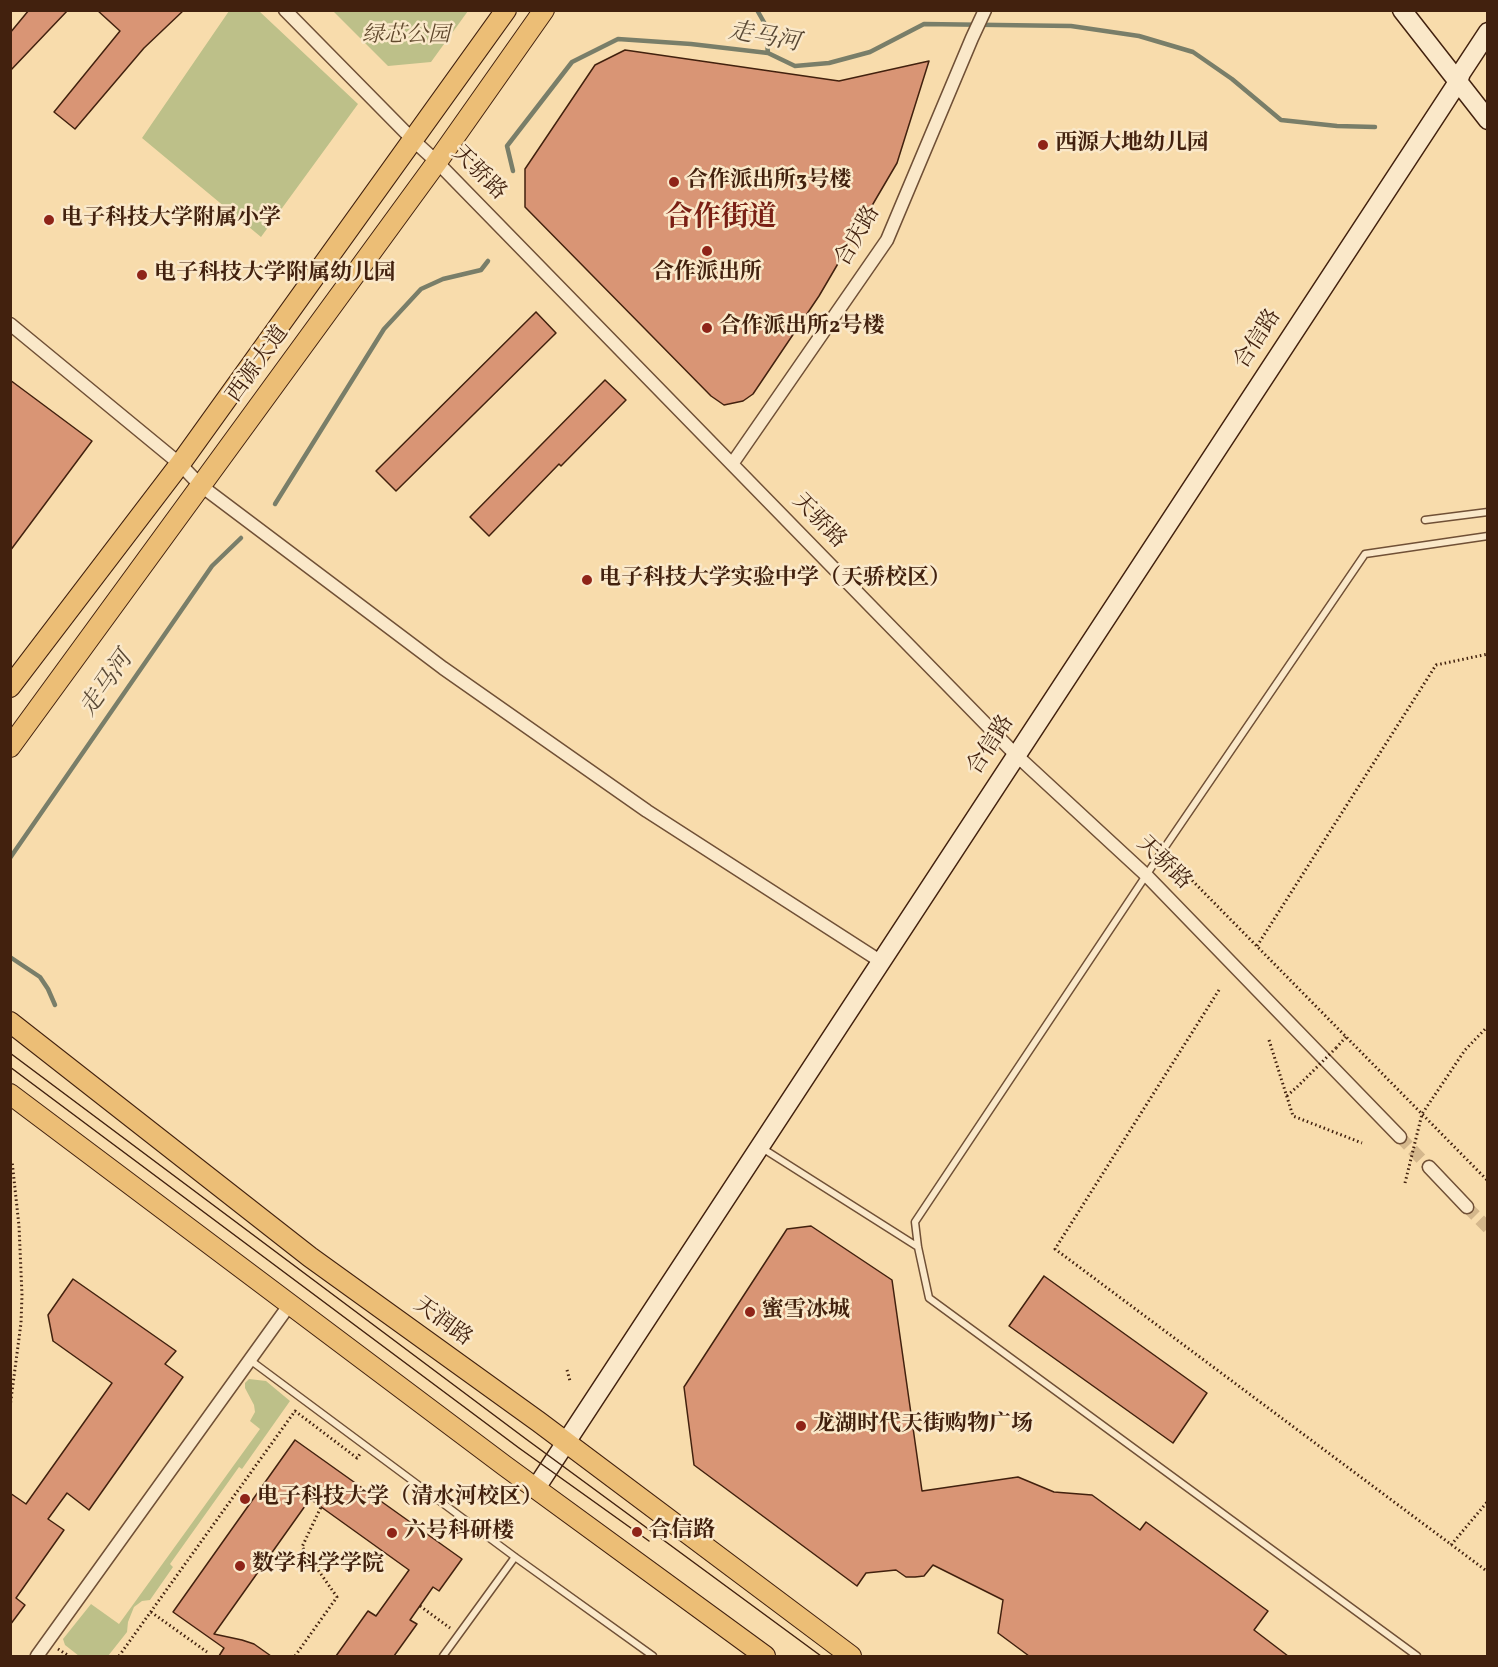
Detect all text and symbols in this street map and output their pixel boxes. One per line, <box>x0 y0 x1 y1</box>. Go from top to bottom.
water label: 走马河 <box>726 19 802 59</box>
park label: 绿芯公园 <box>362 24 450 50</box>
place label: 西源大地幼儿园 <box>1055 132 1209 158</box>
marker: 西源大地幼儿园 <box>1036 138 1050 152</box>
street label: 天骄路 <box>445 141 511 207</box>
place label: 合作派出所3号楼 <box>686 169 851 195</box>
marker: 合作派出所3号楼 <box>667 175 681 189</box>
street label: 合庆路 <box>831 202 887 272</box>
district label: 合作街道 <box>665 203 777 237</box>
place label: 电子科技大学附属小学 <box>61 207 281 233</box>
marker: 电子科技大学附属小学 <box>42 213 56 227</box>
marker: 合作派出所 <box>700 244 714 258</box>
place label: 合作派出所 <box>652 261 762 287</box>
place label: 电子科技大学附属幼儿园 <box>154 262 396 288</box>
marker: 电子科技大学附属幼儿园 <box>135 268 149 282</box>
street label: 合信路 <box>1230 305 1288 375</box>
place label: 合作派出所2号楼 <box>719 315 884 341</box>
marker: 合作派出所2号楼 <box>700 321 714 335</box>
street label: 西源大道 <box>222 322 296 408</box>
street label: 天骄路 <box>786 489 850 555</box>
place label: 电子科技大学实验中学（天骄校区） <box>599 567 951 593</box>
marker: 电子科技大学实验中学（天骄校区） <box>580 573 594 587</box>
water label: 走马河 <box>76 647 140 723</box>
street label: 合信路 <box>963 711 1021 781</box>
street label: 天骄路 <box>1130 832 1196 896</box>
street label: 天润路 <box>408 1293 476 1353</box>
place label: 蜜雪冰城 <box>762 1299 850 1325</box>
marker: 蜜雪冰城 <box>743 1305 757 1319</box>
place label: 龙湖时代天街购物广场 <box>813 1413 1033 1439</box>
marker: 龙湖时代天街购物广场 <box>794 1419 808 1433</box>
place label: 电子科技大学（清水河校区） <box>257 1486 543 1512</box>
marker: 电子科技大学（清水河校区） <box>238 1492 252 1506</box>
place label: 合信路 <box>649 1519 715 1545</box>
place label: 六号科研楼 <box>404 1520 514 1546</box>
marker: 合信路 <box>630 1525 644 1539</box>
marker: 六号科研楼 <box>385 1526 399 1540</box>
place label: 数学科学学院 <box>252 1553 384 1579</box>
marker: 数学科学学院 <box>233 1559 247 1573</box>

